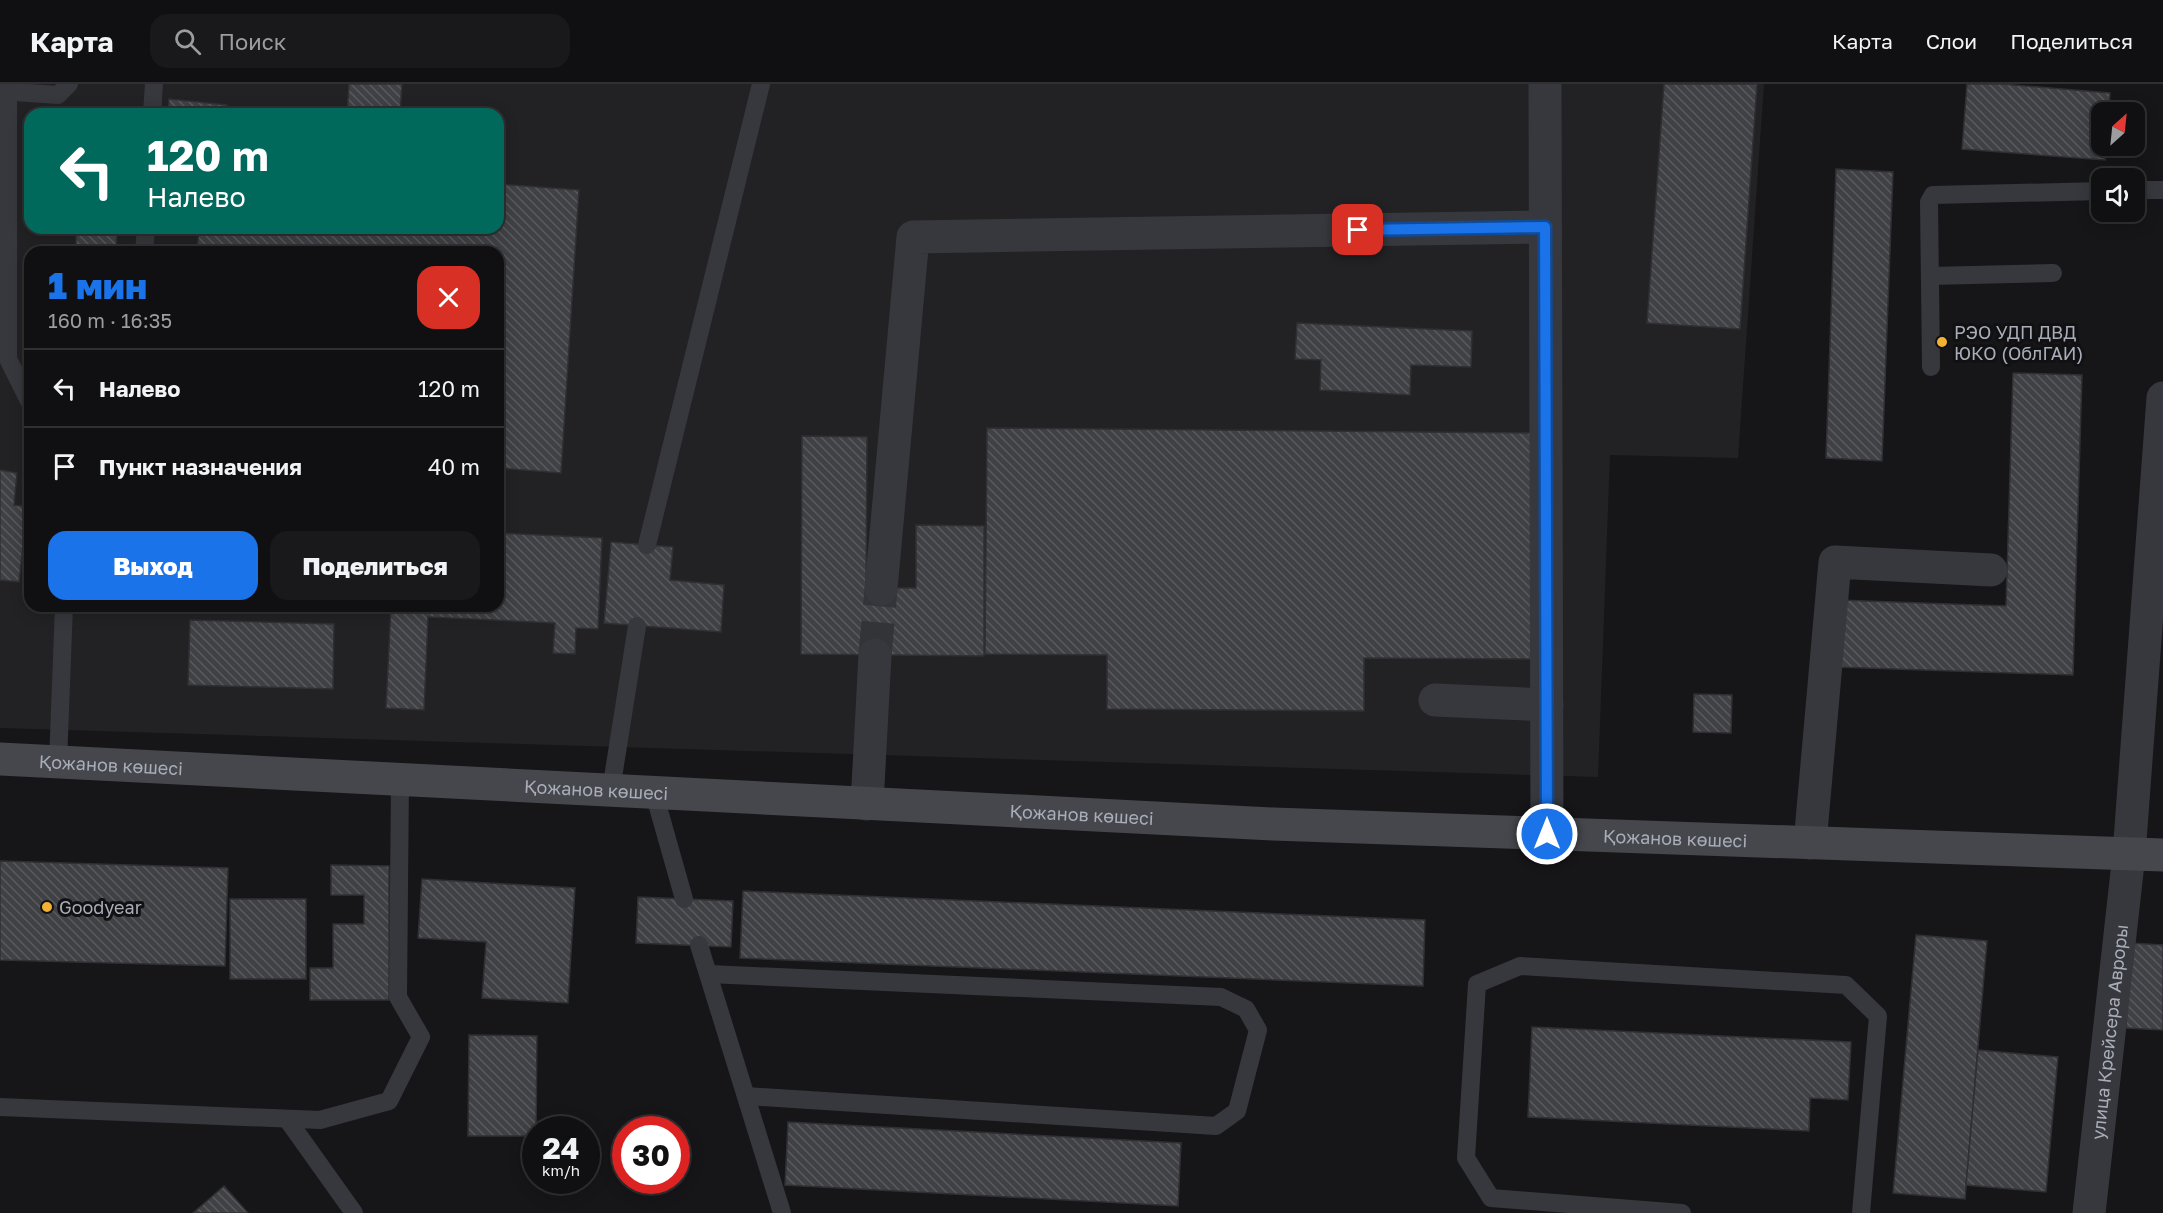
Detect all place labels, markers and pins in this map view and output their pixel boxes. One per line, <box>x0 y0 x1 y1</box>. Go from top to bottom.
pin <box>1332 204 1383 255</box>
place label: РЭО УДП ДВД ЮКО (ОблГАИ) <box>1954 321 2083 364</box>
marker: РЭО УДП ДВД ЮКО (ОблГАИ) <box>1935 335 1949 349</box>
place label: Goodyear <box>59 896 142 918</box>
marker: Goodyear <box>40 900 54 914</box>

